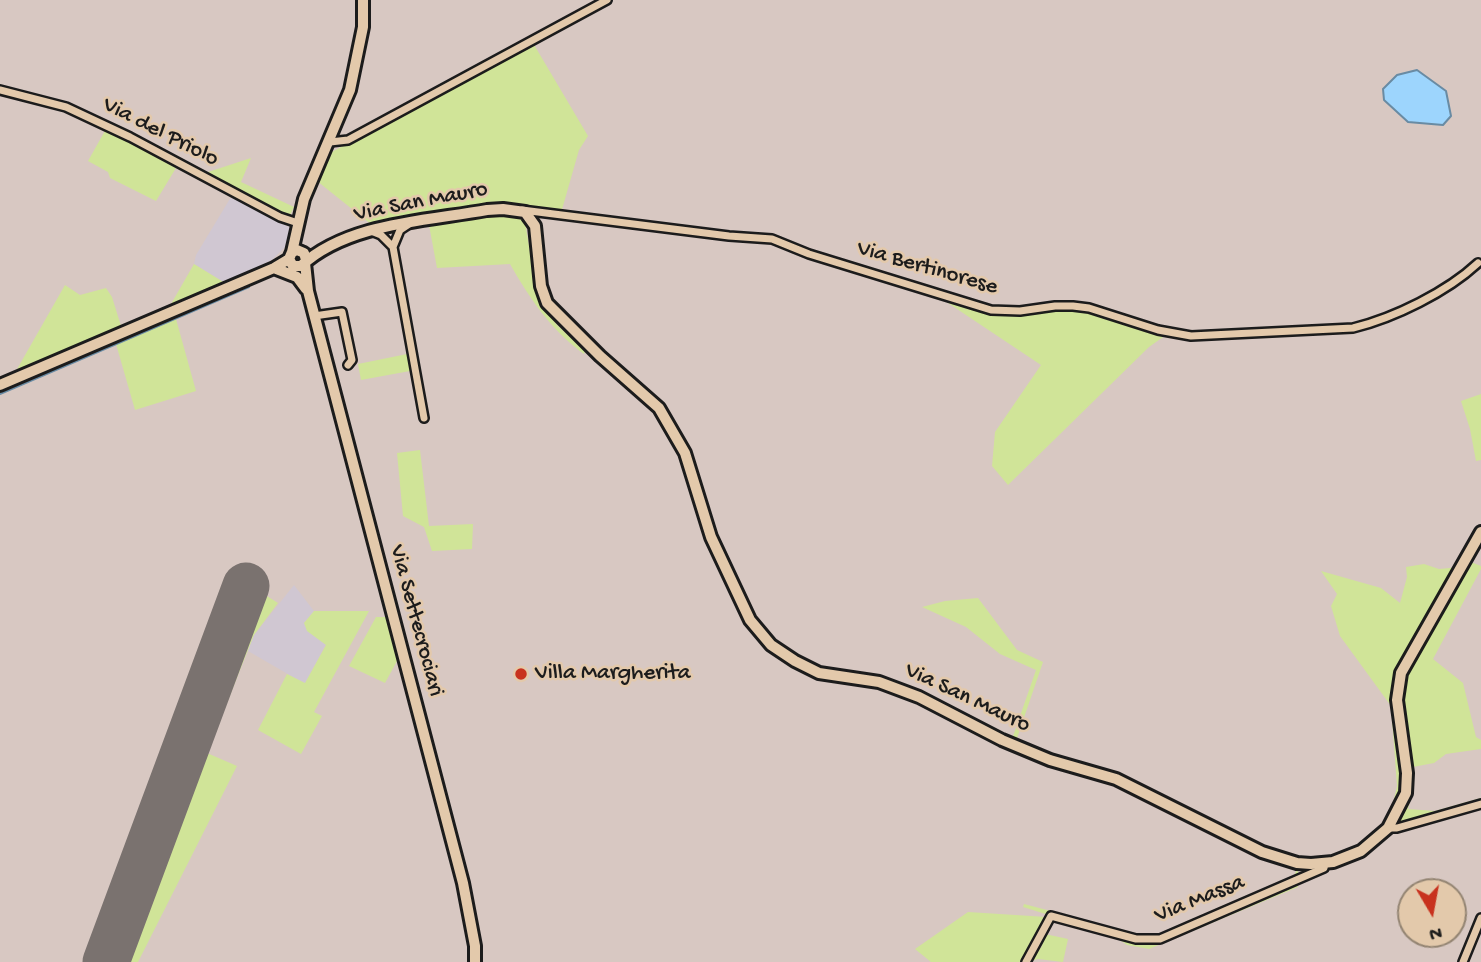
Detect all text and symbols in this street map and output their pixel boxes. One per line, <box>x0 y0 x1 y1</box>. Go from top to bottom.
street label: Via del Priolo <box>97 92 223 174</box>
street label: Via San Mauro <box>352 177 490 229</box>
street label: Via Bertinorese <box>853 236 1001 302</box>
street label: Via Settecrociari <box>382 542 448 700</box>
street label: Via San Mauro <box>900 658 1034 740</box>
place label: Villa Margherita <box>535 660 691 688</box>
marker: Villa Margherita <box>513 666 529 682</box>
street label: Via Massa <box>1151 870 1249 930</box>
north arrow <box>1397 878 1467 948</box>
text: N <box>1427 920 1443 945</box>

